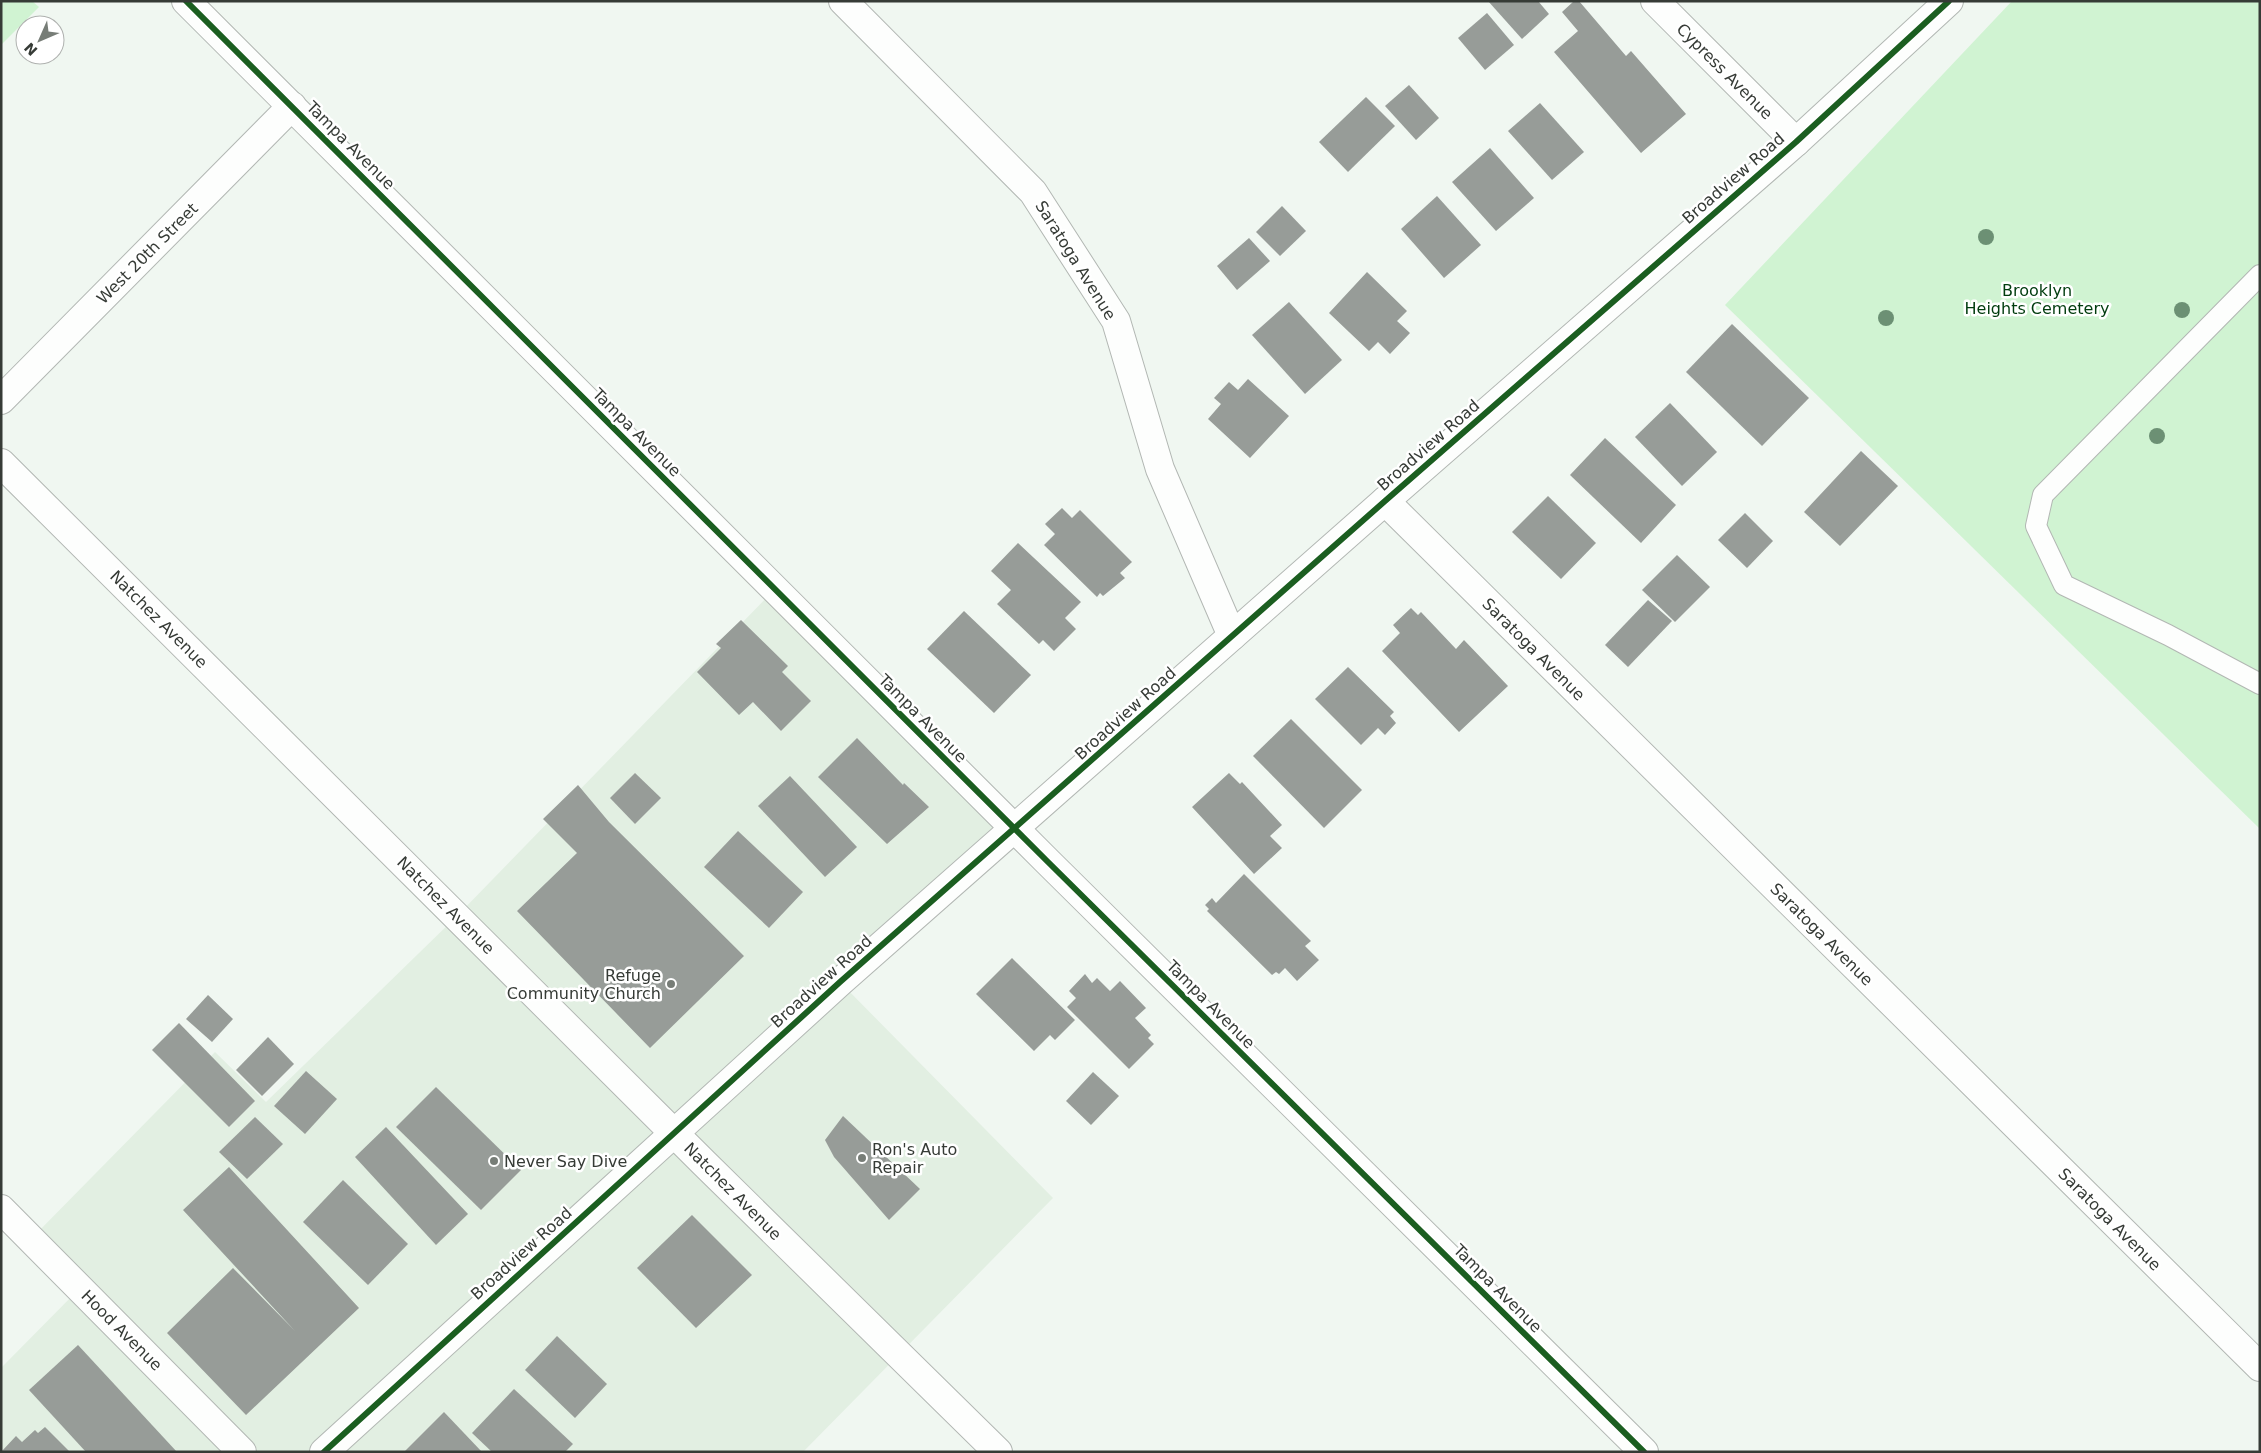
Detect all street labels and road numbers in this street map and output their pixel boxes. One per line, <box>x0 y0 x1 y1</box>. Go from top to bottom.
street label: Cypress Avenue <box>1673 19 1777 123</box>
street label: Tampa Avenue <box>302 97 399 193</box>
street label: Broadview Road <box>1678 129 1788 228</box>
street label: Saratoga Avenue <box>1031 197 1120 323</box>
street label: West 20th Street <box>93 199 202 308</box>
street label: Tampa Avenue <box>588 384 685 480</box>
street label: Broadview Road <box>1373 396 1483 495</box>
street label: Natchez Avenue <box>106 567 211 672</box>
street label: Saratoga Avenue <box>1479 594 1589 704</box>
street label: Broadview Road <box>1071 663 1180 764</box>
street label: Tampa Avenue <box>874 670 971 766</box>
street label: Natchez Avenue <box>393 853 498 958</box>
street label: Saratoga Avenue <box>1767 879 1877 989</box>
street label: Broadview Road <box>767 931 876 1032</box>
street label: Tampa Avenue <box>1162 956 1259 1052</box>
street label: Natchez Avenue <box>680 1139 785 1244</box>
street label: Saratoga Avenue <box>2055 1164 2165 1274</box>
street label: Broadview Road <box>467 1203 576 1304</box>
street label: Tampa Avenue <box>1449 1240 1546 1336</box>
street label: Hood Avenue <box>77 1286 166 1375</box>

